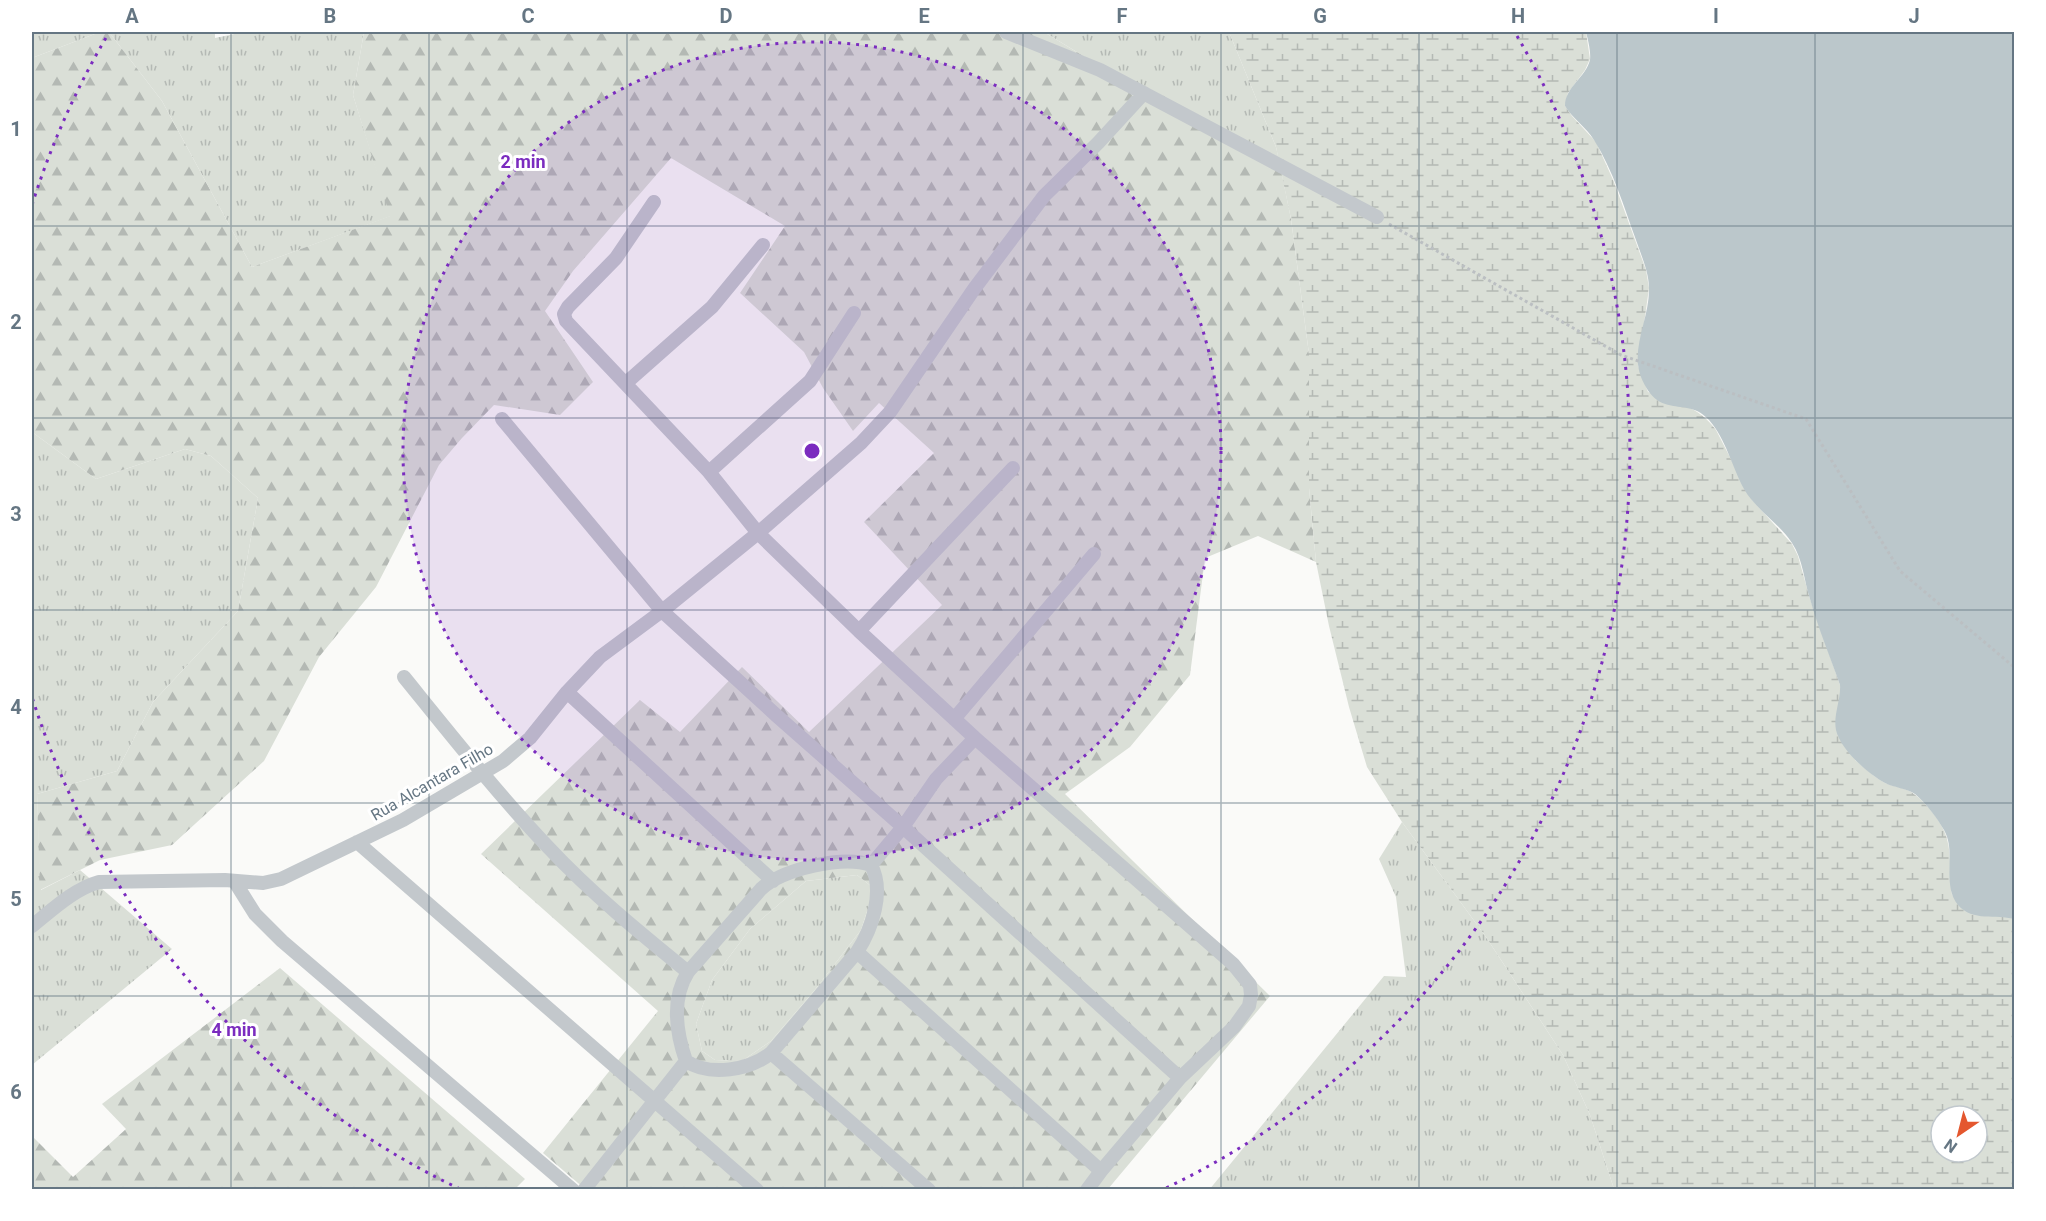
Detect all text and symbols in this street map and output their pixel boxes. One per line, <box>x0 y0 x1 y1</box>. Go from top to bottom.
text: A <box>125 4 139 28</box>
text: B <box>324 4 336 28</box>
text: C <box>521 4 535 28</box>
text: D <box>720 4 733 28</box>
text: E <box>918 4 930 28</box>
text: F <box>1117 4 1128 28</box>
text: G <box>1313 4 1327 28</box>
text: H <box>1511 4 1525 28</box>
text: I <box>1713 4 1719 28</box>
text: J <box>1908 4 1920 28</box>
text: 1 <box>10 117 22 141</box>
text: 2 min <box>500 151 546 172</box>
text: 2 <box>10 310 22 334</box>
centre of rings <box>802 441 822 461</box>
text: 3 <box>10 502 22 526</box>
text: 4 <box>10 695 22 719</box>
street label: Rua Alcantara Filho <box>368 739 496 825</box>
text: 5 <box>10 887 22 911</box>
text: 4 min <box>211 1019 257 1040</box>
text: 6 <box>10 1080 22 1104</box>
north arrow <box>1929 1104 1989 1164</box>
text: N <box>1941 1135 1961 1157</box>

